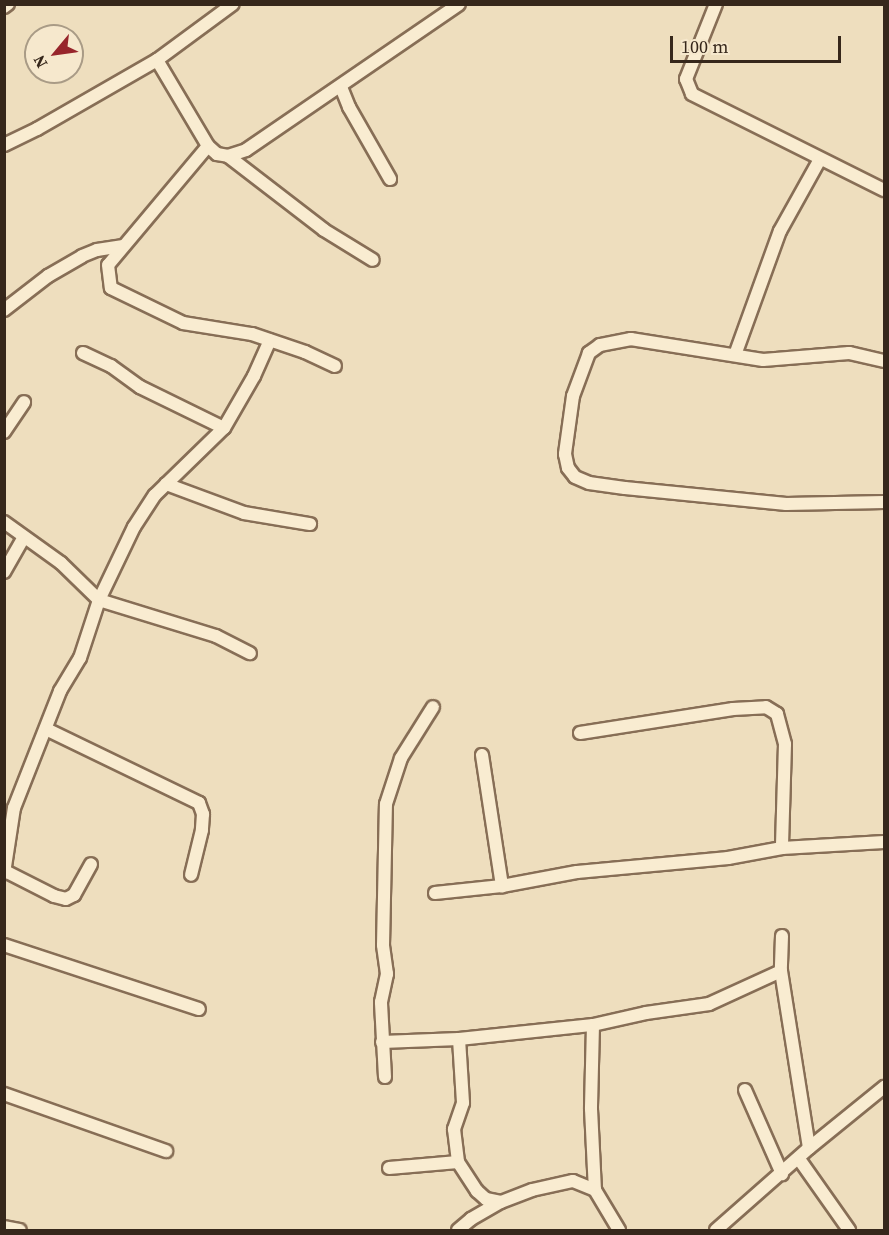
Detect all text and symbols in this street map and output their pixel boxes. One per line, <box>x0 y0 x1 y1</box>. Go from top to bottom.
north arrow <box>24 24 84 84</box>
scale bar <box>673 24 844 62</box>
text: 100 m <box>681 34 728 59</box>
text: N <box>28 51 52 72</box>

